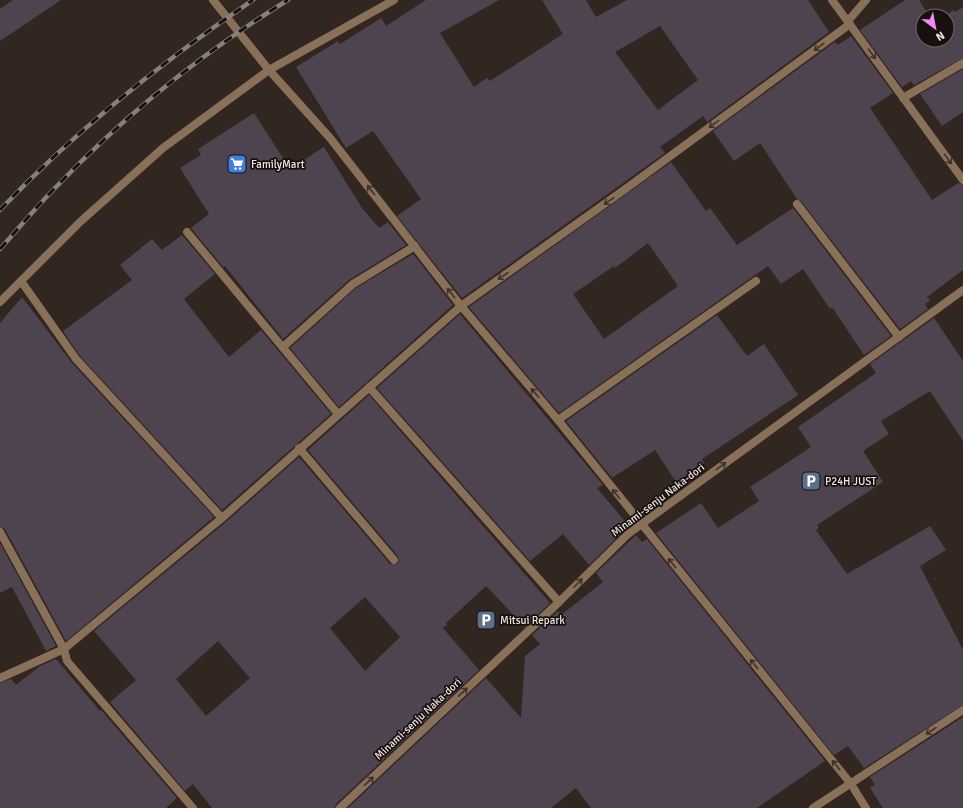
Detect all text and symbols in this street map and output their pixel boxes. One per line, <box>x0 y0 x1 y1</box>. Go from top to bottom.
north arrow <box>915 8 955 48</box>
text: N <box>933 29 947 44</box>
one-way arrow <box>814 43 825 51</box>
one-way arrow <box>868 48 876 59</box>
one-way arrow <box>709 120 720 128</box>
supermarket icon: FamilyMart <box>226 153 248 175</box>
one-way arrow <box>944 154 952 165</box>
place label: FamilyMart <box>251 158 305 171</box>
one-way arrow <box>367 185 376 196</box>
one-way arrow <box>604 197 615 205</box>
one-way arrow <box>498 272 509 280</box>
one-way arrow <box>447 288 456 299</box>
one-way arrow <box>530 387 539 398</box>
street label: Minami-senju Naka-dori <box>609 461 707 539</box>
one-way arrow <box>716 462 727 470</box>
parking icon: P24H JUST <box>800 470 822 492</box>
place label: P24H JUST <box>825 475 877 488</box>
one-way arrow <box>612 488 621 499</box>
one-way arrow <box>667 557 676 568</box>
one-way arrow <box>573 579 583 588</box>
parking icon: Mitsui Repark <box>475 609 497 631</box>
place label: Mitsui Repark <box>500 614 565 627</box>
one-way arrow <box>749 658 758 669</box>
street label: Minami-senju Naka-dori <box>372 675 464 762</box>
one-way arrow <box>458 687 468 697</box>
one-way arrow <box>925 727 936 735</box>
one-way arrow <box>831 759 840 770</box>
one-way arrow <box>364 776 374 786</box>

